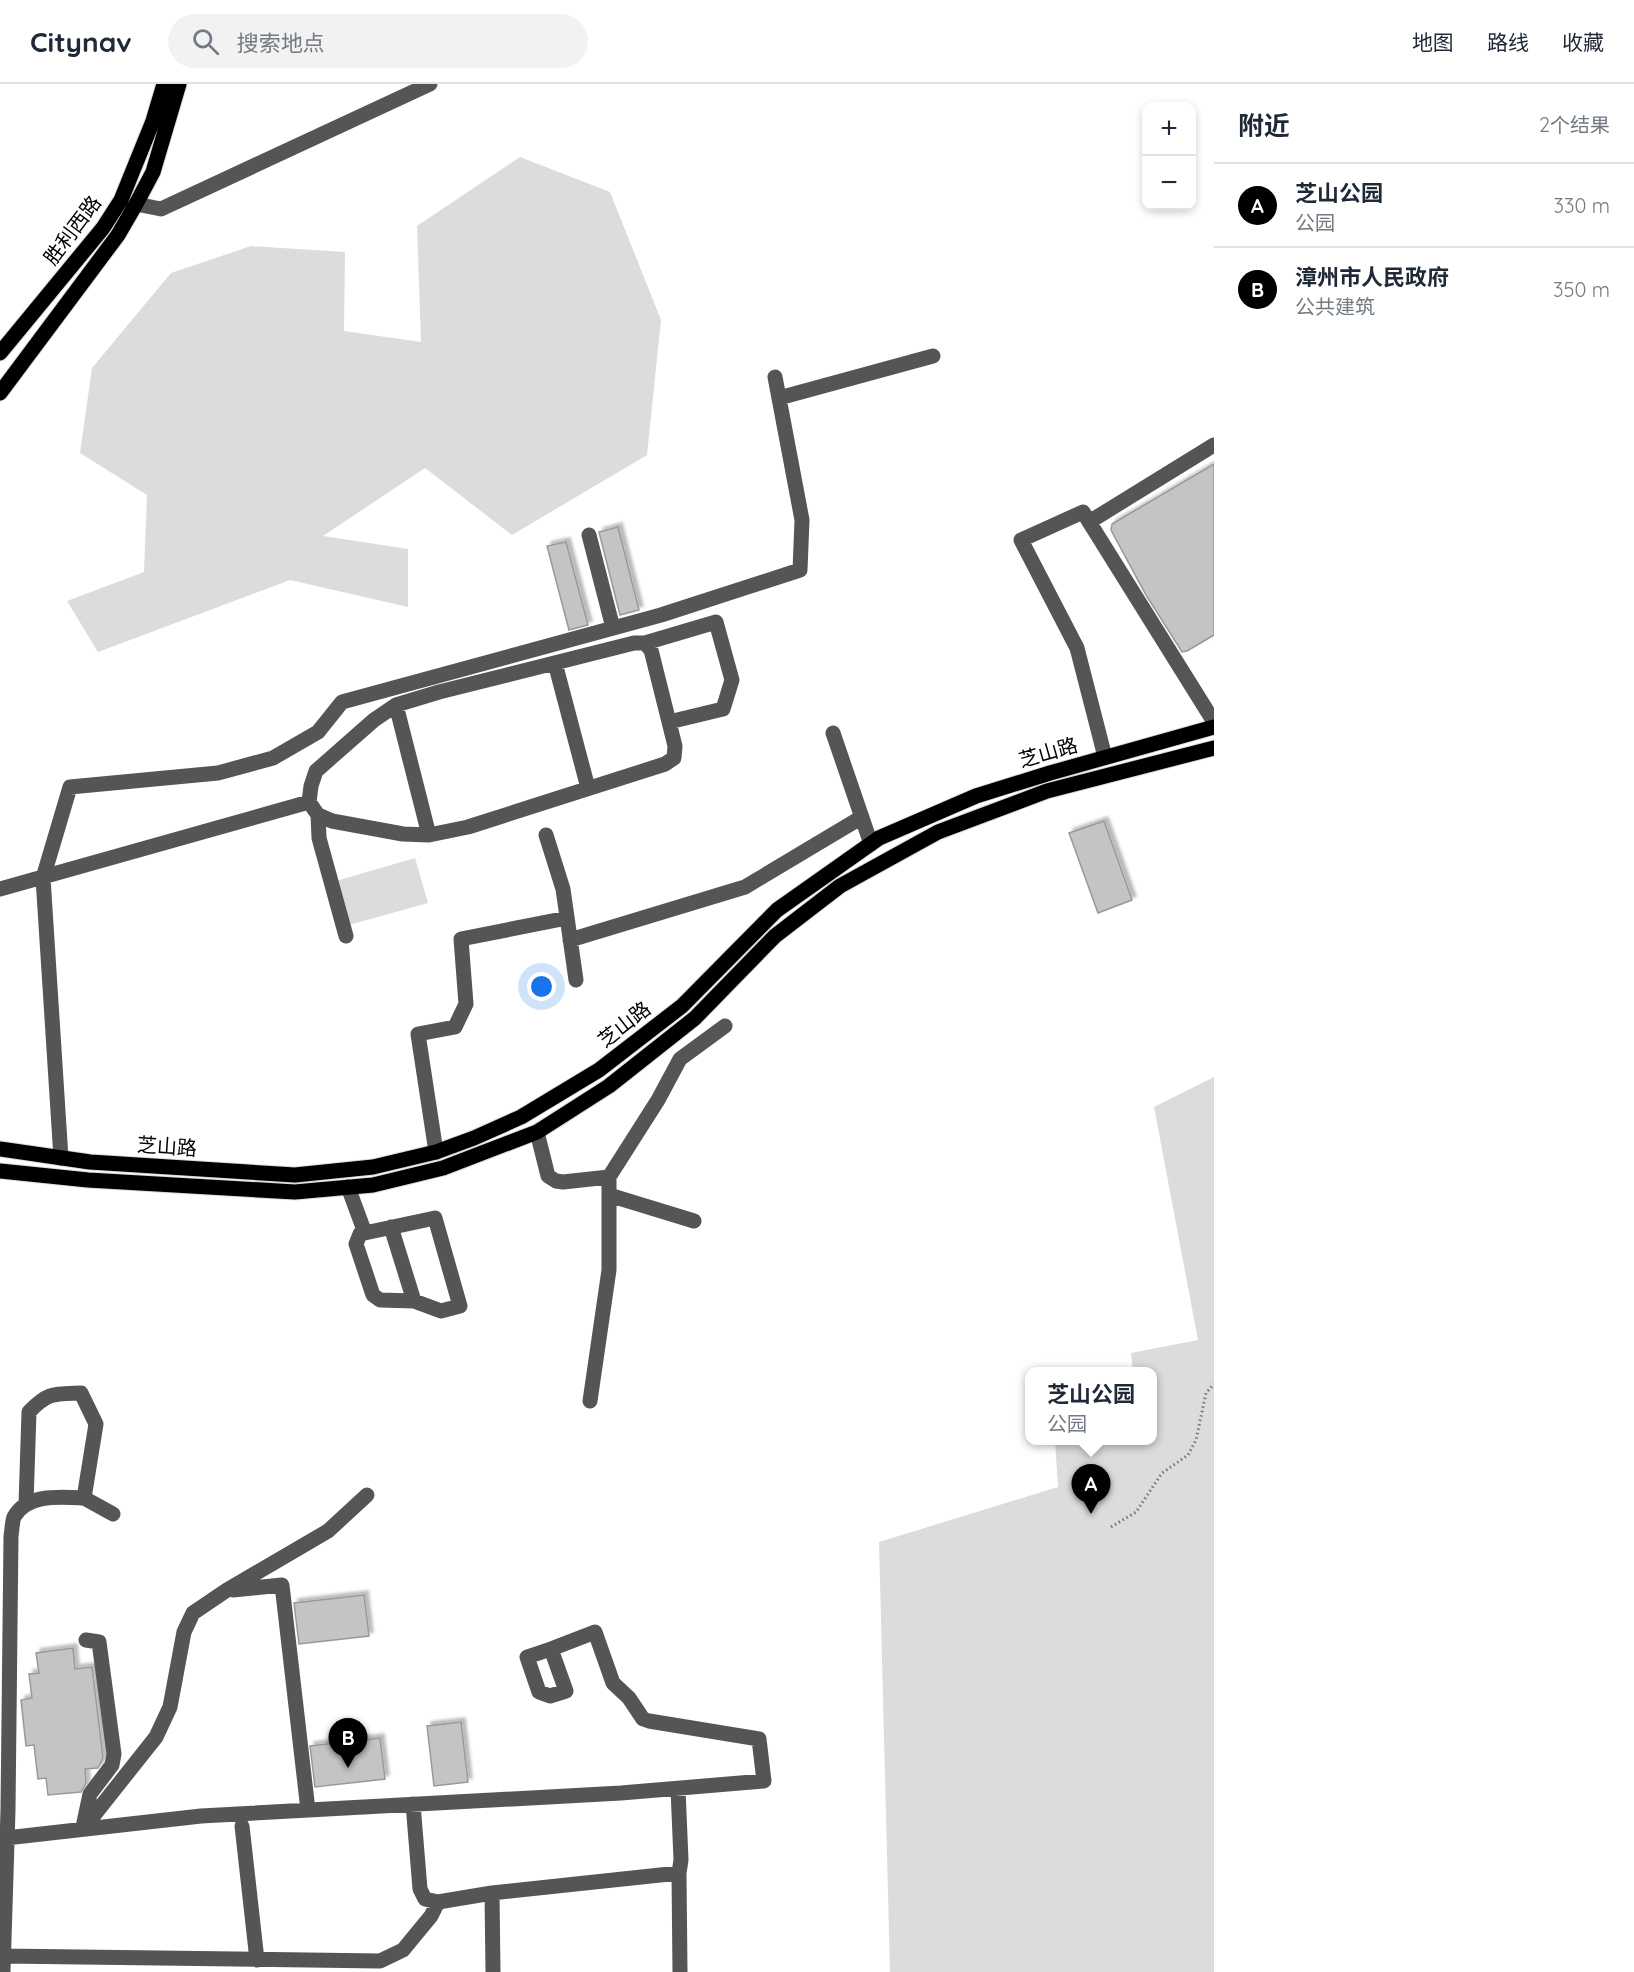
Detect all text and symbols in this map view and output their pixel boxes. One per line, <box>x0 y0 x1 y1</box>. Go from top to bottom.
search box <box>168 14 588 68</box>
text: Citynav <box>30 24 132 59</box>
icon: search <box>189 25 222 58</box>
text: 搜索地点 <box>237 29 325 57</box>
text: 地图 <box>1412 29 1454 55</box>
text: 路线 <box>1487 29 1529 55</box>
text: 收藏 <box>1562 29 1604 55</box>
map controls <box>1142 102 1196 210</box>
button: + <box>1142 102 1196 156</box>
text: 附近 <box>1238 109 1290 142</box>
text: 2个结果 <box>1539 112 1610 137</box>
button: − <box>1142 156 1196 210</box>
text: 芝山公园 <box>1295 179 1383 207</box>
street label: 胜利西路 <box>38 191 106 269</box>
text: A <box>1251 193 1264 218</box>
text: 330 m <box>1553 193 1610 218</box>
text: 公园 <box>1295 210 1335 235</box>
text: 漳州市人民政府 <box>1295 263 1449 291</box>
text: B <box>1251 277 1264 302</box>
text: 350 m <box>1553 277 1610 302</box>
text: 公共建筑 <box>1295 294 1375 319</box>
street label: 芝山路 <box>1016 732 1080 772</box>
your location <box>527 972 556 1001</box>
street label: 芝山路 <box>593 996 655 1052</box>
street label: 芝山路 <box>136 1131 198 1161</box>
popup <box>1025 1367 1157 1445</box>
text: 芝山公园 <box>1047 1380 1135 1408</box>
text: 公园 <box>1047 1411 1087 1436</box>
pin: A <box>1072 1464 1110 1514</box>
pin: B <box>328 1718 368 1768</box>

